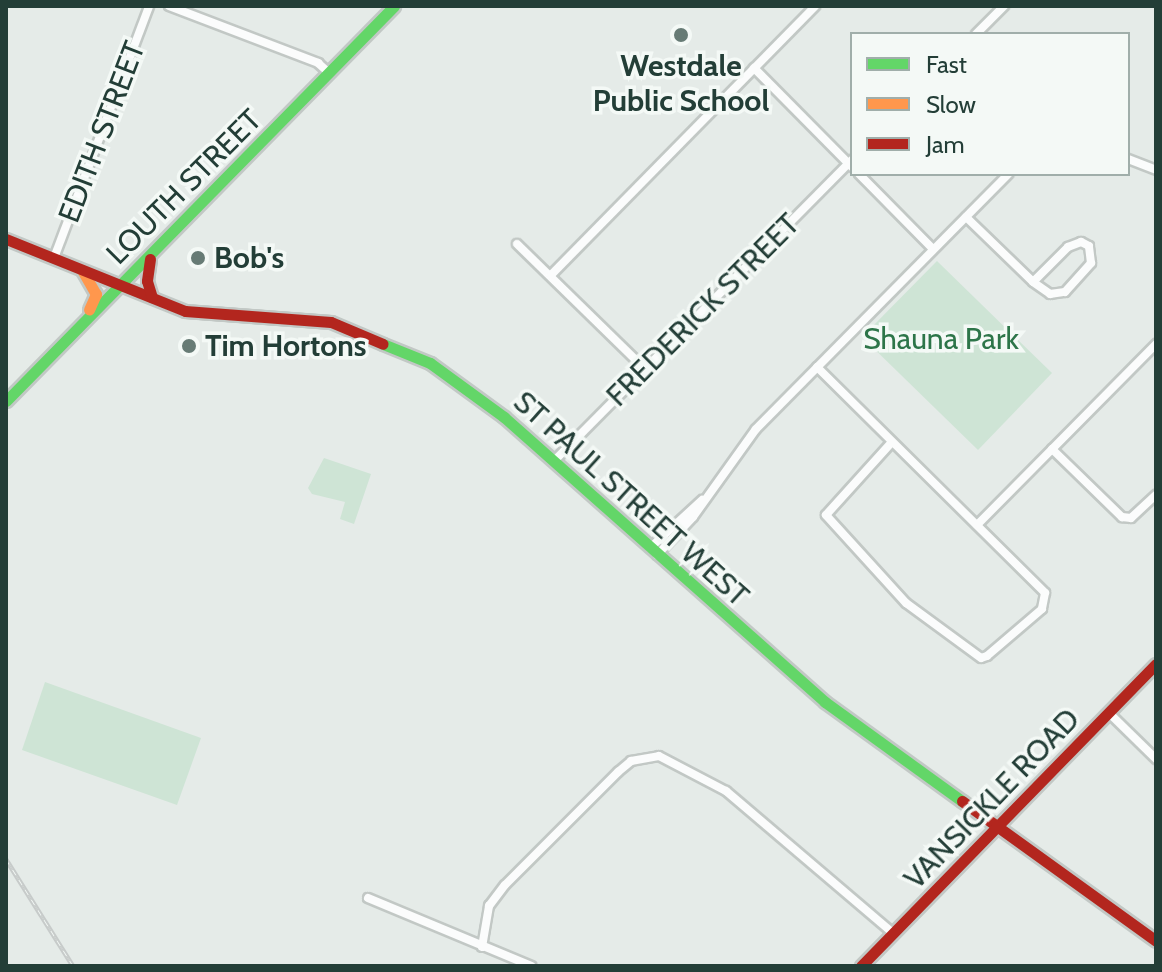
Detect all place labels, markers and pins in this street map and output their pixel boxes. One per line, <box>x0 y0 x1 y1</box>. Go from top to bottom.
marker: Westdale Public School <box>672 26 690 44</box>
place label: Westdale Public School <box>593 48 769 118</box>
place label: Bob's <box>214 240 284 276</box>
marker: Bob's <box>189 249 207 267</box>
place label: Tim Hortons <box>205 328 367 364</box>
marker: Tim Hortons <box>180 337 198 355</box>

